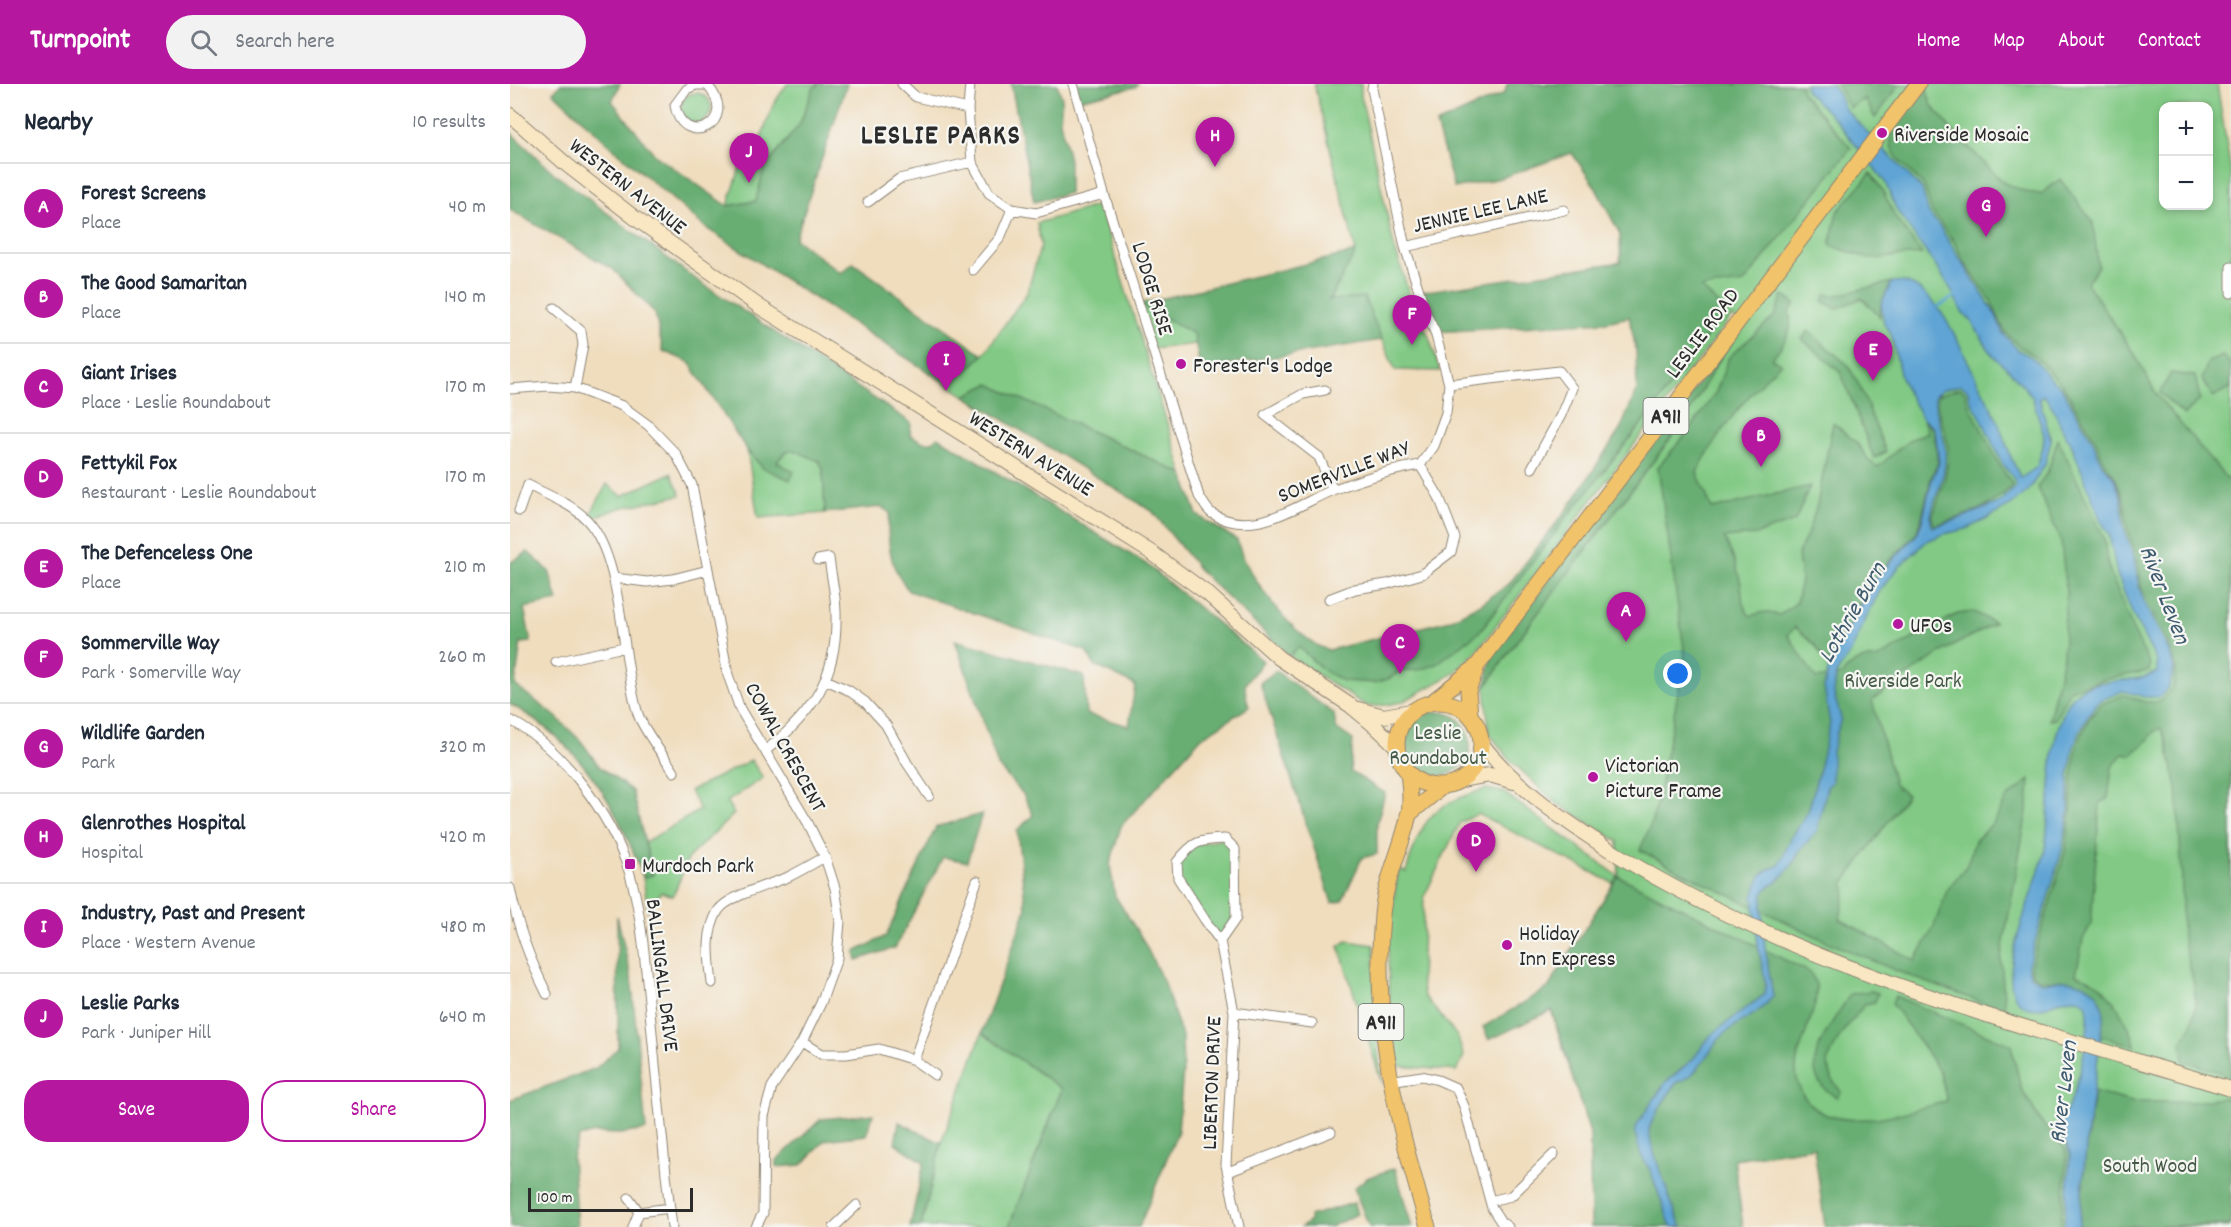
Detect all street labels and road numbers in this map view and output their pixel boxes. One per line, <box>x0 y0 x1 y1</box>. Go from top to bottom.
street label: WESTERN AVENUE <box>561 132 692 244</box>
street label: JENNIE LEE LANE <box>1410 182 1551 243</box>
street label: LODGE RISE <box>1122 238 1180 340</box>
street label: LESLIE ROAD <box>1659 282 1748 386</box>
road number: A911 <box>1644 398 1688 434</box>
street label: WESTERN AVENUE <box>962 404 1098 506</box>
street label: SOMERVILLE WAY <box>1274 434 1416 513</box>
street label: COWAL CRESCENT <box>735 677 832 818</box>
street label: BALLINGALL DRIVE <box>636 897 685 1054</box>
road number: A911 <box>1358 1004 1404 1040</box>
street label: LIBERTON DRIVE <box>1196 1016 1231 1150</box>

